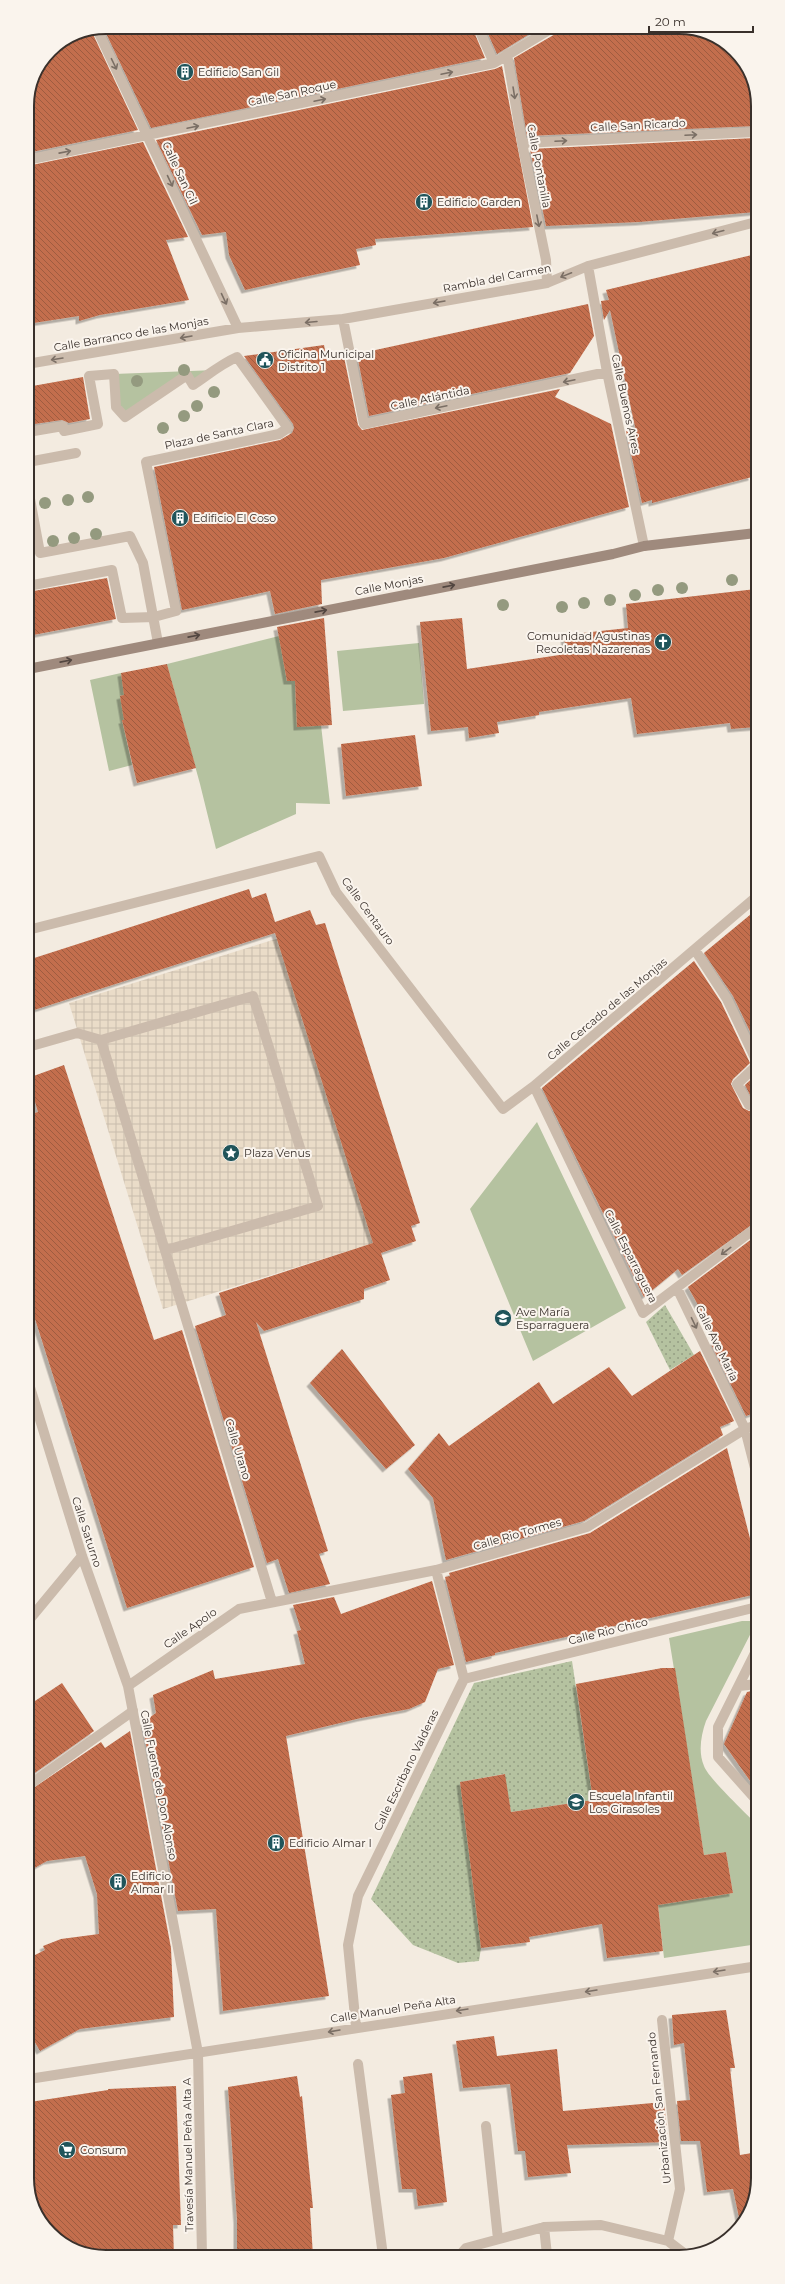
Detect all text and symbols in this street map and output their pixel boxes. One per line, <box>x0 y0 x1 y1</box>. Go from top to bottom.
scale bar <box>649 8 753 34</box>
text: 20 m <box>655 14 686 29</box>
one-way arrow <box>111 57 119 69</box>
building icon: Edificio San Gil <box>175 62 195 82</box>
place label: Edificio San Gil <box>198 65 279 79</box>
one-way arrow <box>440 68 453 76</box>
street label: Calle San Roque <box>247 77 338 109</box>
one-way arrow <box>510 86 518 99</box>
one-way arrow <box>313 95 326 103</box>
street label: Calle San Ricardo <box>590 116 686 134</box>
one-way arrow <box>186 122 199 130</box>
street label: Calle Pontanilla <box>524 123 554 209</box>
one-way arrow <box>684 131 697 139</box>
one-way arrow <box>554 137 567 145</box>
street label: Calle San Gil <box>159 139 201 207</box>
one-way arrow <box>59 148 72 156</box>
one-way arrow <box>167 175 174 187</box>
building icon: Edificio Garden <box>414 192 434 212</box>
place label: Edificio Garden <box>437 195 521 209</box>
one-way arrow <box>534 214 542 227</box>
one-way arrow <box>712 229 725 236</box>
street label: Rambla del Carmen <box>442 261 552 295</box>
one-way arrow <box>561 272 573 280</box>
one-way arrow <box>221 293 229 305</box>
one-way arrow <box>433 298 446 306</box>
street label: Calle Barranco de las Monjas <box>53 313 210 355</box>
one-way arrow <box>305 318 318 325</box>
one-way arrow <box>179 334 192 342</box>
place label: Oficina Municipal Distrito 1 <box>278 347 374 374</box>
public building icon: Oficina Municipal Distrito 1 <box>255 350 275 370</box>
street label: Calle Buenos Aires <box>609 353 644 456</box>
one-way arrow <box>51 355 64 363</box>
one-way arrow <box>563 377 576 385</box>
street label: Calle Atlántida <box>389 383 471 413</box>
one-way arrow <box>435 404 448 412</box>
street label: Plaza de Santa Clara <box>163 416 275 452</box>
building icon: Edificio El Coso <box>170 508 190 528</box>
place label: Edificio El Coso <box>193 511 276 525</box>
street label: Calle Monjas <box>354 571 425 598</box>
one-way arrow <box>442 582 455 590</box>
one-way arrow <box>314 607 327 615</box>
place label: Comunidad Agustinas Recoletas Nazarenas <box>527 629 651 656</box>
one-way arrow <box>187 632 200 640</box>
church icon: Comunidad Agustinas Recoletas Nazarenas <box>653 632 673 652</box>
one-way arrow <box>59 657 72 665</box>
street label: Calle Centauro <box>339 874 397 948</box>
street label: Calle Cercado de las Monjas <box>544 954 670 1063</box>
place icon: Plaza Venus <box>221 1143 241 1163</box>
place label: Plaza Venus <box>244 1146 311 1160</box>
street label: Calle Esparraguera <box>601 1207 661 1305</box>
one-way arrow <box>720 1247 731 1255</box>
street label: Calle Ave María <box>692 1302 742 1384</box>
place label: Ave María Esparraguera <box>516 1305 589 1332</box>
school or university icon: Ave María Esparraguera <box>493 1308 513 1328</box>
one-way arrow <box>691 1317 698 1329</box>
street label: Calle Urano <box>222 1417 254 1481</box>
street label: Calle Saturno <box>69 1495 105 1569</box>
street label: Calle Rio Tormes <box>471 1515 563 1553</box>
street label: Calle Apolo <box>161 1605 219 1651</box>
street label: Calle Rio Chico <box>567 1614 649 1648</box>
street label: Calle Escribano Valderas <box>370 1706 442 1833</box>
street label: Calle Fuente de Don Alonso <box>138 1709 180 1861</box>
place label: Escuela Infantil Los Girasoles <box>589 1789 673 1816</box>
school or university icon: Escuela Infantil Los Girasoles <box>566 1792 586 1812</box>
building icon: Edificio Almar I <box>266 1833 286 1853</box>
place label: Edificio Almar I <box>289 1836 372 1850</box>
place label: Edificio Almar II <box>131 1869 174 1896</box>
building icon: Edificio Almar II <box>108 1872 128 1892</box>
one-way arrow <box>713 1967 726 1975</box>
one-way arrow <box>585 1987 598 1995</box>
street label: Calle Manuel Peña Alta <box>329 1992 457 2026</box>
one-way arrow <box>456 2006 469 2014</box>
one-way arrow <box>328 2027 341 2035</box>
street label: Urbanización San Fernando <box>644 2031 674 2185</box>
street label: Travesía Manuel Peña Alta A <box>180 2078 196 2232</box>
supermarket icon: Consum <box>57 2140 77 2160</box>
place label: Consum <box>80 2143 126 2157</box>

